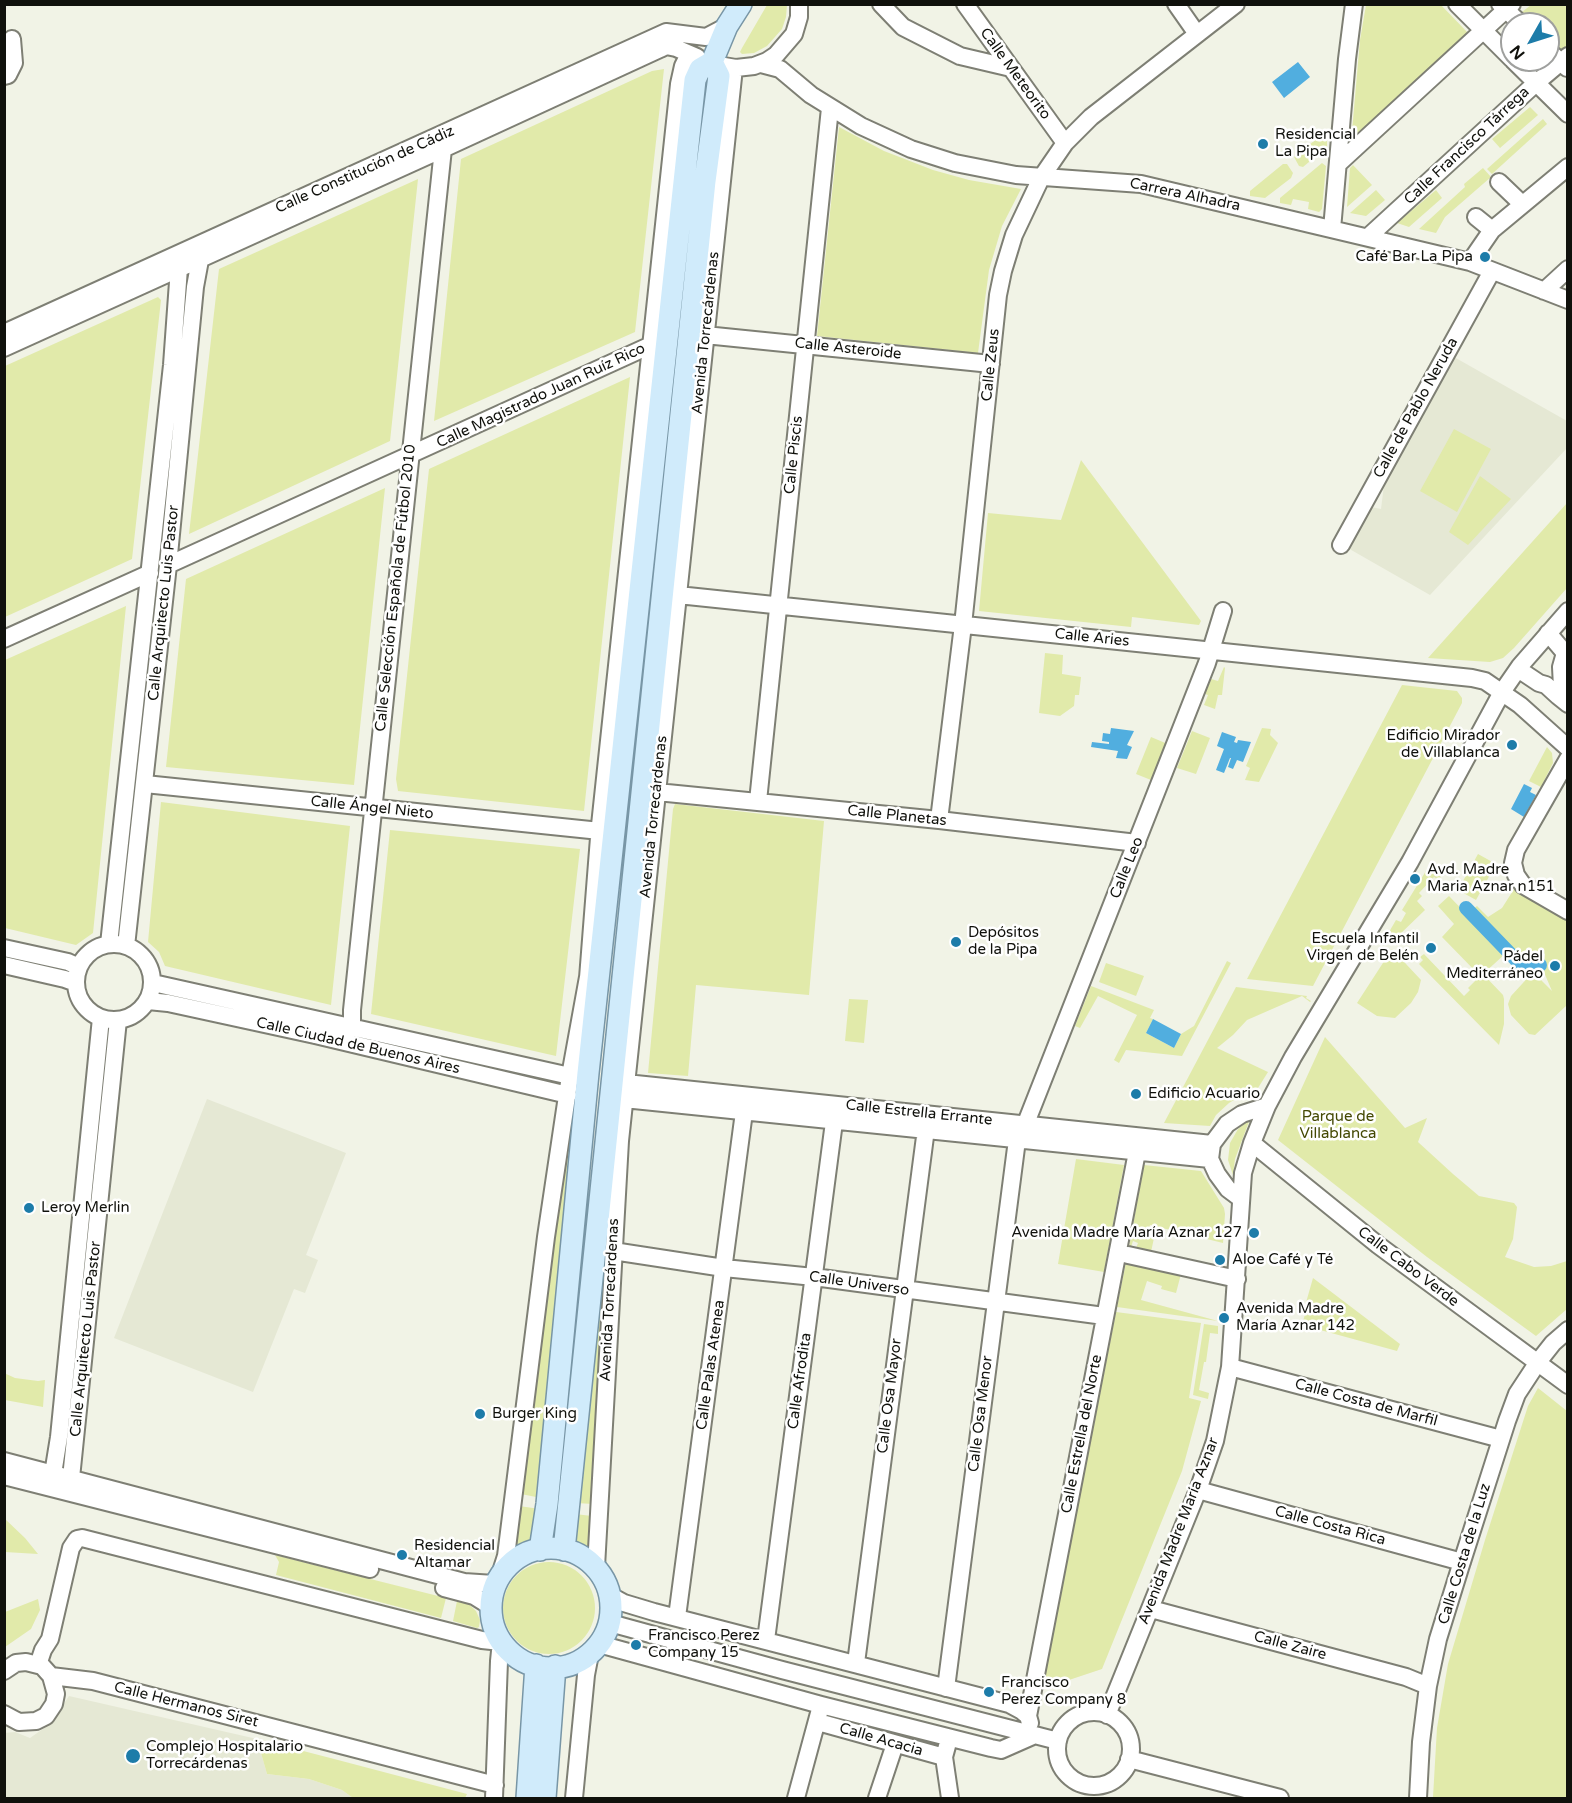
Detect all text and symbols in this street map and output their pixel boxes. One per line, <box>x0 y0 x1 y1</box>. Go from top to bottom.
north arrow <box>1500 12 1560 72</box>
street label: Calle Meteorito <box>976 25 1054 123</box>
text: N <box>1506 41 1529 63</box>
street label: Calle Francisco Tárrega <box>1401 83 1533 209</box>
street label: Calle Constitución de Cádiz <box>273 122 457 218</box>
place label: Residencial La Pipa <box>1275 126 1356 161</box>
marker: Residencial La Pipa <box>1256 137 1270 151</box>
street label: Carrera Alhadra <box>1128 174 1242 216</box>
place label: Café Bar La Pipa <box>1356 248 1473 266</box>
marker: Café Bar La Pipa <box>1478 250 1492 264</box>
street label: Avenida Torrecárdenas <box>689 251 723 415</box>
street label: Calle Zeus <box>978 328 1004 402</box>
street label: Calle Asteroide <box>794 334 902 364</box>
street label: Calle de Pablo Neruda <box>1370 335 1462 481</box>
street label: Calle Magistrado Juan Ruíz Rico <box>434 340 648 452</box>
street label: Calle Piscis <box>781 415 807 495</box>
street label: Calle Selección Española de Fútbol 2010 <box>372 444 420 732</box>
street label: Calle Arquitecto Luis Pastor <box>145 504 183 702</box>
street label: Calle Aries <box>1054 625 1130 651</box>
place label: Edificio Mirador de Villablanca <box>1387 727 1500 762</box>
street label: Avenida Torrecárdenas <box>637 735 671 899</box>
marker: Edificio Mirador de Villablanca <box>1505 738 1519 752</box>
street label: Calle Ángel Nieto <box>310 793 434 823</box>
street label: Calle Planetas <box>846 802 948 830</box>
street label: Calle Leo <box>1106 835 1148 901</box>
place label: Avd. Madre Maria Aznar n151 <box>1427 861 1555 896</box>
marker: Avd. Madre Maria Aznar n151 <box>1408 872 1422 886</box>
place label: Depósitos de la Pipa <box>968 924 1039 959</box>
place label: Escuela Infantil Virgen de Belén <box>1306 930 1419 965</box>
marker: Depósitos de la Pipa <box>949 935 963 949</box>
marker: Escuela Infantil Virgen de Belén <box>1424 941 1438 955</box>
place label: Pádel Mediterráneo <box>1446 948 1543 983</box>
marker: Pádel Mediterráneo <box>1548 959 1562 973</box>
street label: Calle Ciudad de Buenos Aires <box>254 1014 462 1078</box>
place label: Edificio Acuario <box>1148 1085 1260 1103</box>
marker: Edificio Acuario <box>1129 1087 1143 1101</box>
street label: Calle Estrella Errante <box>845 1096 993 1130</box>
park label: Parque de Villablanca <box>1299 1108 1377 1143</box>
place label: Leroy Merlin <box>41 1199 130 1217</box>
marker: Leroy Merlin <box>22 1201 36 1215</box>
street label: Avenida Torrecárdenas <box>597 1218 623 1382</box>
street label: Calle Cabo Verde <box>1354 1223 1462 1311</box>
place label: Avenida Madre María Aznar 127 <box>1011 1224 1242 1242</box>
marker: Avenida Madre María Aznar 127 <box>1247 1226 1261 1240</box>
street label: Calle Arquitecto Luis Pastor <box>67 1240 105 1438</box>
place label: Aloe Café y Té <box>1232 1251 1333 1269</box>
marker: Aloe Café y Té <box>1213 1253 1227 1267</box>
street label: Calle Universo <box>808 1268 910 1300</box>
street label: Calle Palas Atenea <box>693 1299 729 1431</box>
place label: Avenida Madre María Aznar 142 <box>1236 1300 1355 1335</box>
marker: Avenida Madre María Aznar 142 <box>1217 1311 1231 1325</box>
street label: Calle Afrodita <box>784 1332 816 1430</box>
street label: Calle Osa Mayor <box>874 1337 906 1455</box>
street label: Calle Estrella del Norte <box>1058 1353 1106 1515</box>
street label: Calle Osa Menor <box>965 1355 997 1473</box>
street label: Calle Costa de Marfil <box>1293 1375 1439 1431</box>
place label: Burger King <box>492 1405 577 1423</box>
marker: Burger King <box>473 1407 487 1421</box>
street label: Avenida Madre María Aznar <box>1135 1435 1223 1627</box>
street label: Calle Costa de la Luz <box>1435 1481 1495 1627</box>
street label: Calle Costa Rica <box>1273 1503 1387 1549</box>
place label: Residencial Altamar <box>414 1537 495 1572</box>
marker: Residencial Altamar <box>395 1548 409 1562</box>
place label: Francisco Perez Company 15 <box>648 1627 760 1662</box>
street label: Calle Zaire <box>1252 1628 1328 1664</box>
marker: Francisco Perez Company 15 <box>629 1638 643 1652</box>
place label: Francisco Perez Company 8 <box>1001 1674 1126 1709</box>
street label: Calle Hermanos Siret <box>112 1678 260 1732</box>
marker: Francisco Perez Company 8 <box>982 1685 996 1699</box>
street label: Calle Acacia <box>837 1719 925 1761</box>
place label: Complejo Hospitalario Torrecárdenas <box>146 1738 303 1773</box>
marker: Complejo Hospitalario Torrecárdenas <box>124 1747 142 1765</box>

